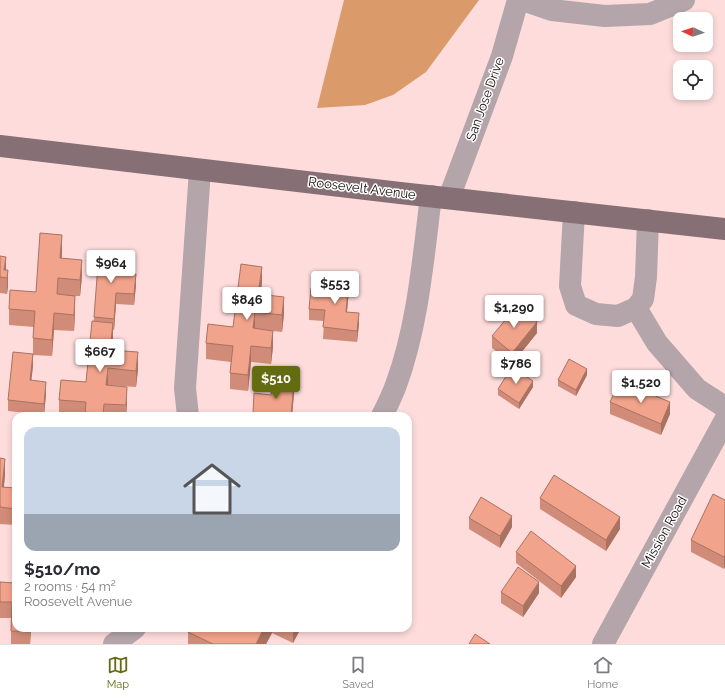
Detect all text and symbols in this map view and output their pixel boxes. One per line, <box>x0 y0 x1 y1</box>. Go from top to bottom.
north arrow <box>673 12 713 52</box>
map controls <box>673 12 713 100</box>
street label: San Jose Drive <box>463 55 507 143</box>
button: locate <box>673 60 713 100</box>
street label: Roosevelt Avenue <box>307 174 417 202</box>
pin: $964 <box>87 250 135 284</box>
text: $964 <box>95 255 127 270</box>
pin: $553 <box>311 271 359 305</box>
text: $553 <box>320 276 350 291</box>
pin: $846 <box>223 287 271 321</box>
text: $846 <box>231 292 263 307</box>
pin: $1,290 <box>481 295 547 329</box>
text: $1,290 <box>494 300 534 315</box>
pin: $667 <box>76 339 124 373</box>
text: $667 <box>84 344 116 359</box>
pin: $786 <box>492 351 540 385</box>
text: $786 <box>500 356 532 371</box>
pin: $510 <box>252 366 300 400</box>
pin: $1,520 <box>608 370 674 404</box>
text: $510 <box>261 371 291 386</box>
text: $1,520 <box>621 375 661 390</box>
icon: home <box>176 453 248 525</box>
street label: Mission Road <box>638 494 690 570</box>
text: $510/mo <box>24 559 100 579</box>
text: 2 rooms · 54 m² <box>24 579 116 594</box>
text: Roosevelt Avenue <box>24 594 132 609</box>
tab: Map <box>107 654 129 691</box>
tab: Saved <box>342 654 374 691</box>
tab: Home <box>587 654 618 691</box>

